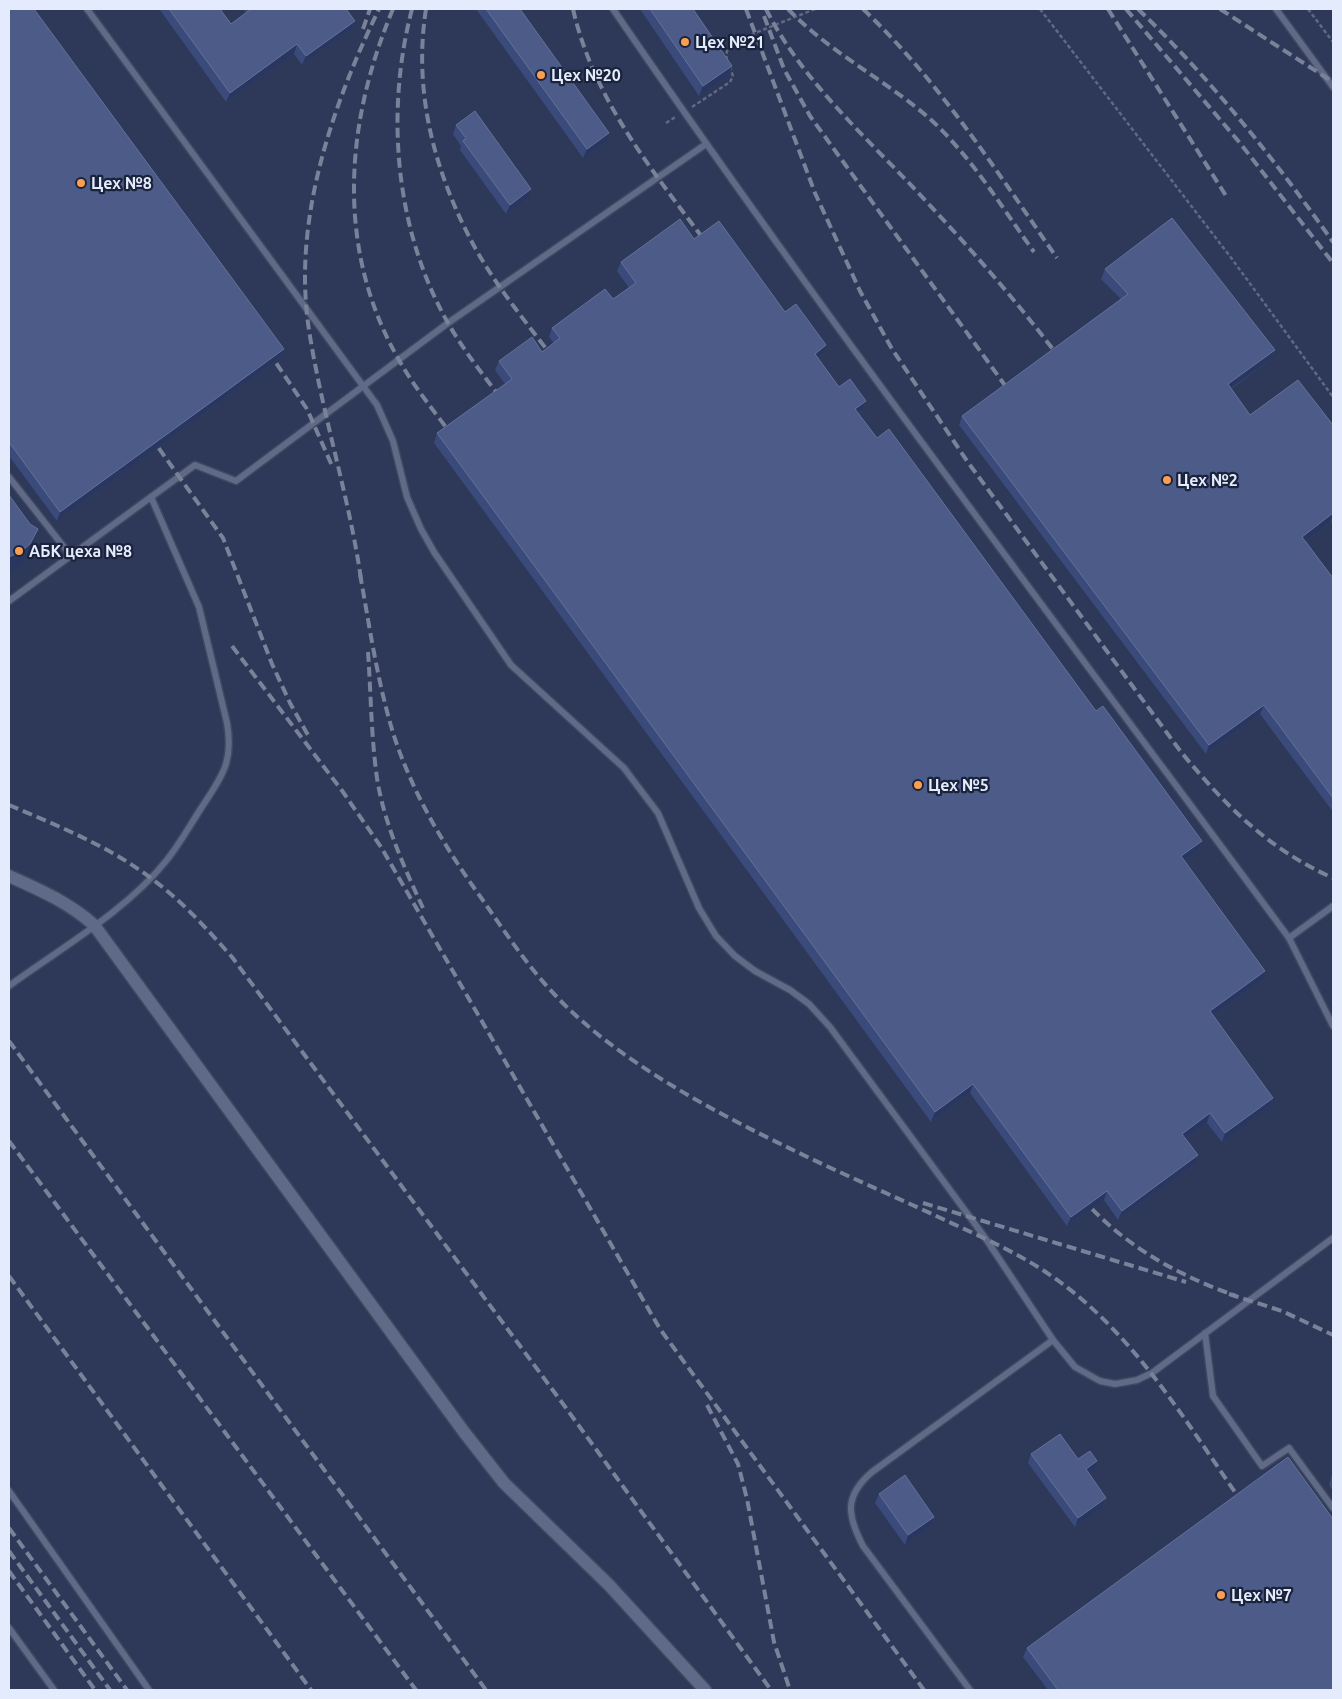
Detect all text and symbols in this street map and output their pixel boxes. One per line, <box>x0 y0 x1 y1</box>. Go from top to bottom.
place label: Цех №21 <box>695 33 765 51</box>
marker: Цех №21 <box>679 36 691 48</box>
place label: Цех №20 <box>551 66 621 84</box>
marker: Цех №20 <box>535 69 547 81</box>
place label: Цех №8 <box>91 174 152 192</box>
marker: Цех №8 <box>75 177 87 189</box>
place label: Цех №2 <box>1177 471 1238 489</box>
marker: Цех №2 <box>1161 474 1173 486</box>
place label: АБК цеха №8 <box>29 542 132 560</box>
marker: АБК цеха №8 <box>13 545 25 557</box>
place label: Цех №5 <box>928 776 989 794</box>
marker: Цех №5 <box>912 779 924 791</box>
place label: Цех №7 <box>1231 1586 1292 1604</box>
marker: Цех №7 <box>1215 1589 1227 1601</box>

